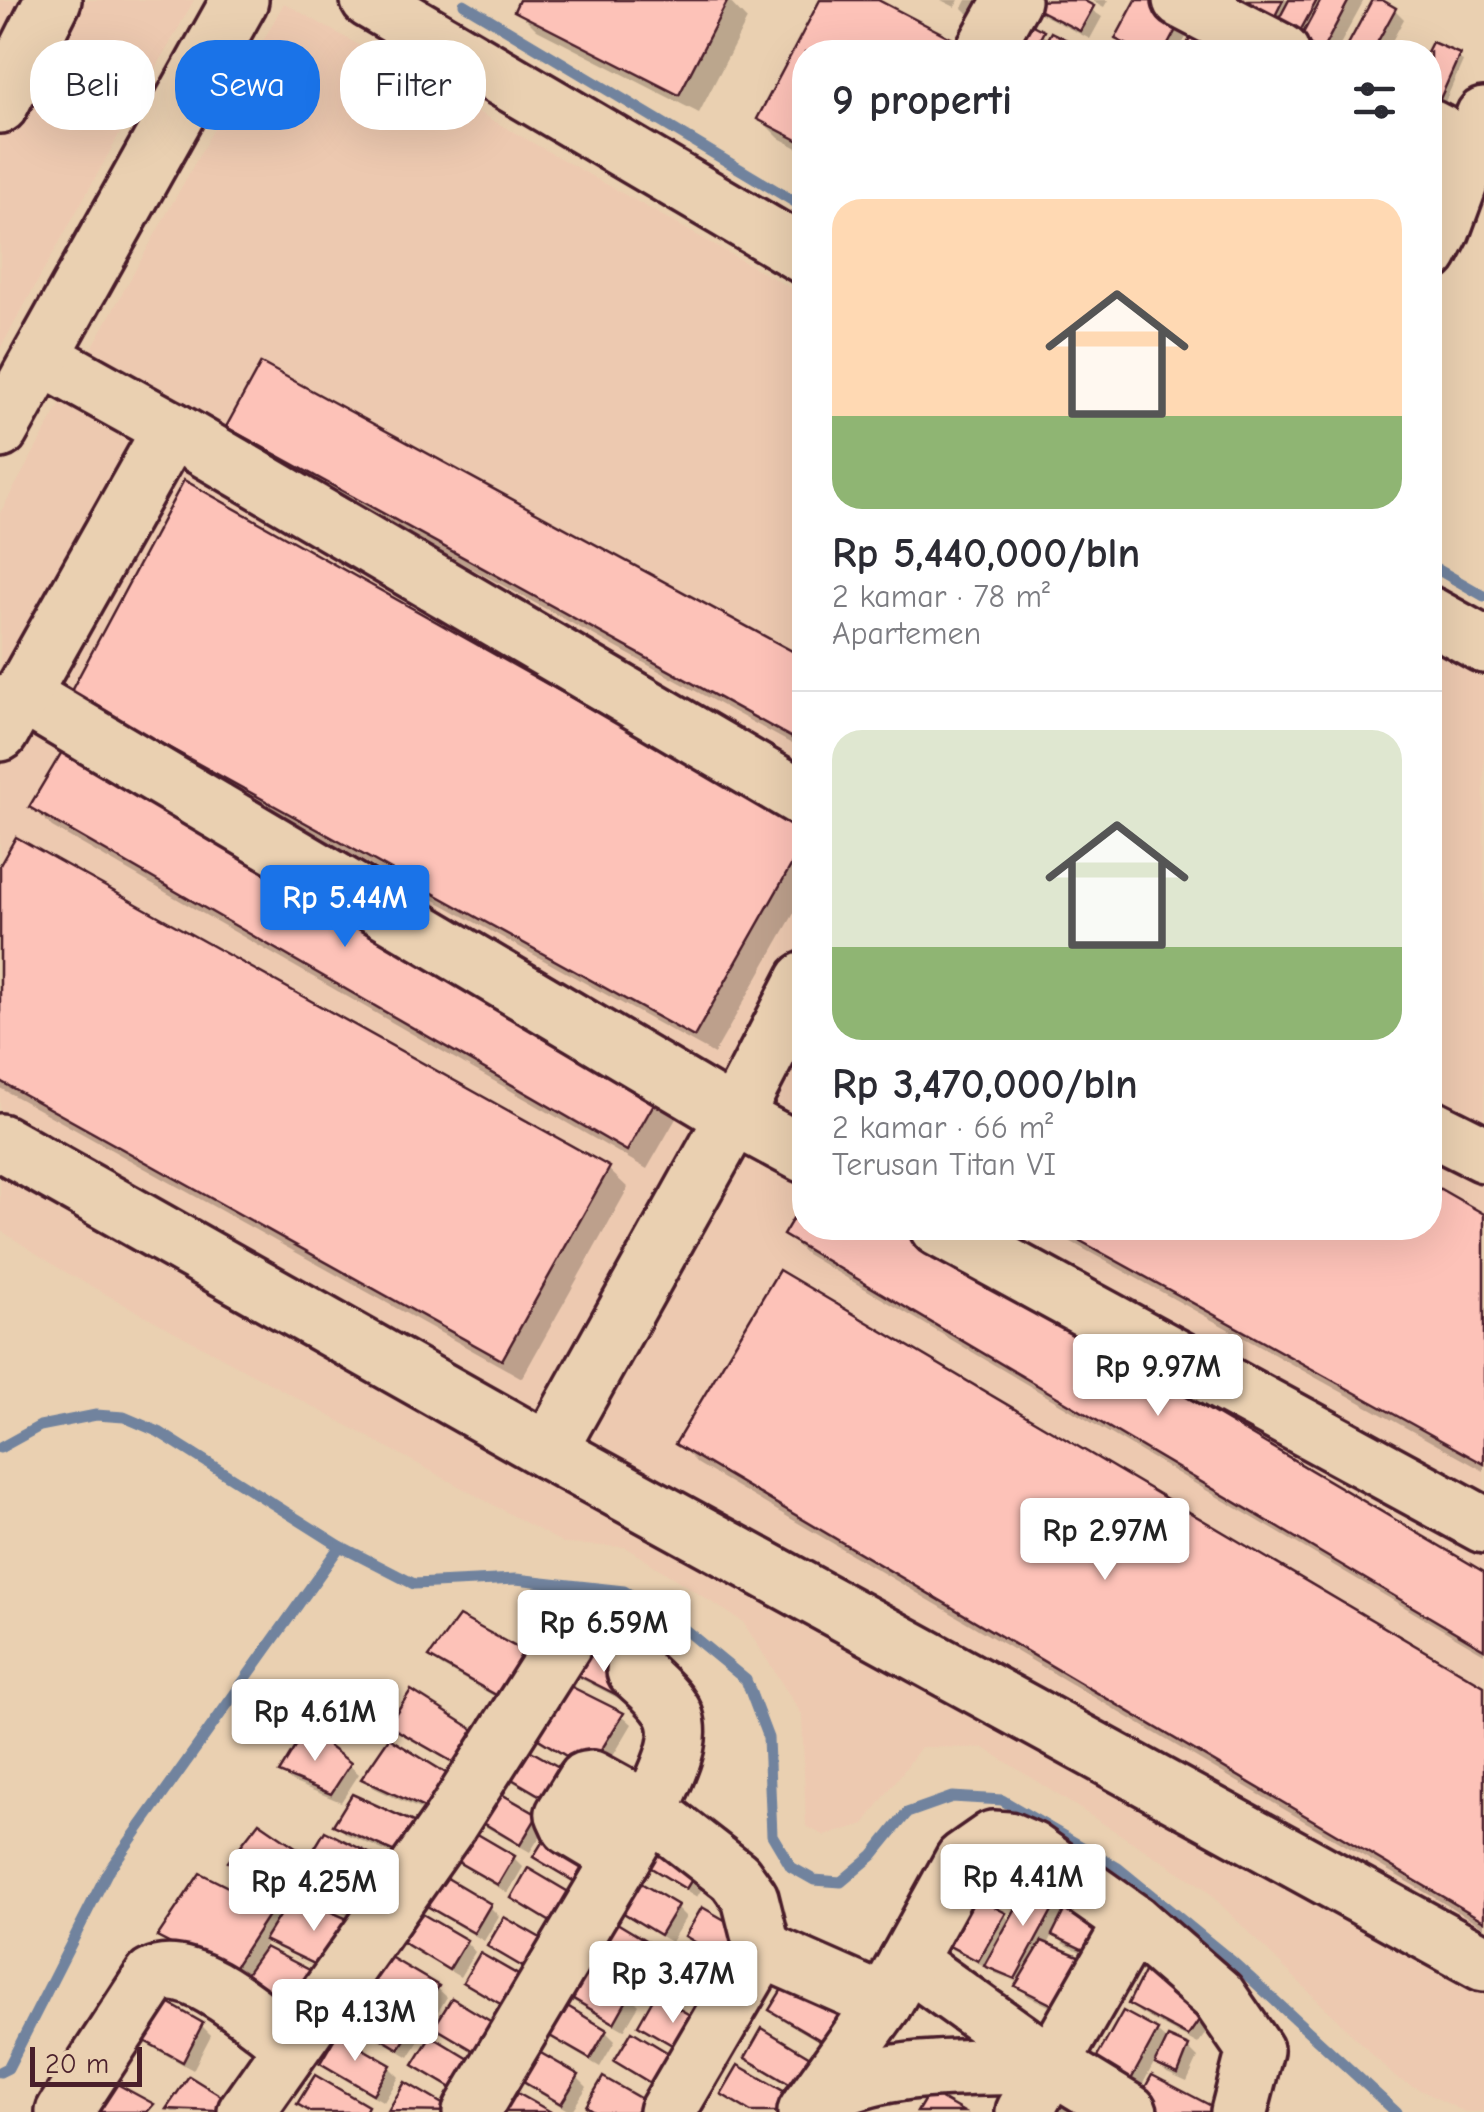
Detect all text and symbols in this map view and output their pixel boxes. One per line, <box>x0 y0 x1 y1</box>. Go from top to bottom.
chip: Beli <box>30 40 155 130</box>
chip: Sewa <box>175 40 320 130</box>
chip: Filter <box>340 40 486 130</box>
icon: filters <box>1347 73 1402 128</box>
text: 9 properti <box>832 76 1012 125</box>
icon: home <box>1027 264 1207 444</box>
text: Rp 5,440,000/bln <box>832 529 1140 578</box>
text: 2 kamar · 78 m² <box>832 578 1050 615</box>
text: Apartemen <box>832 615 981 652</box>
icon: home <box>1027 795 1207 975</box>
pin: Rp 5.44M <box>242 865 448 950</box>
text: Rp 5.44M <box>282 879 408 916</box>
text: Rp 3,470,000/bln <box>832 1060 1138 1109</box>
text: 2 kamar · 66 m² <box>832 1109 1053 1146</box>
text: Terusan Titan VI <box>832 1146 1056 1183</box>
pin: Rp 9.97M <box>1055 1334 1261 1419</box>
text: Rp 9.97M <box>1095 1348 1221 1385</box>
pin: Rp 2.97M <box>1002 1498 1208 1583</box>
text: Rp 2.97M <box>1042 1512 1168 1549</box>
pin: Rp 6.59M <box>501 1590 707 1675</box>
text: Rp 6.59M <box>540 1604 668 1641</box>
pin: Rp 4.61M <box>212 1679 418 1764</box>
text: Rp 4.61M <box>254 1693 376 1730</box>
pin: Rp 4.41M <box>920 1844 1126 1929</box>
pin: Rp 4.25M <box>211 1849 417 1934</box>
text: Rp 4.41M <box>963 1858 1083 1895</box>
text: Rp 4.25M <box>251 1863 377 1900</box>
pin: Rp 3.47M <box>570 1941 776 2026</box>
text: Rp 3.47M <box>611 1955 735 1992</box>
pin: Rp 4.13M <box>252 1979 458 2064</box>
text: Rp 4.13M <box>294 1993 416 2030</box>
scale bar <box>30 2042 142 2086</box>
text: 20 m <box>45 2048 109 2080</box>

